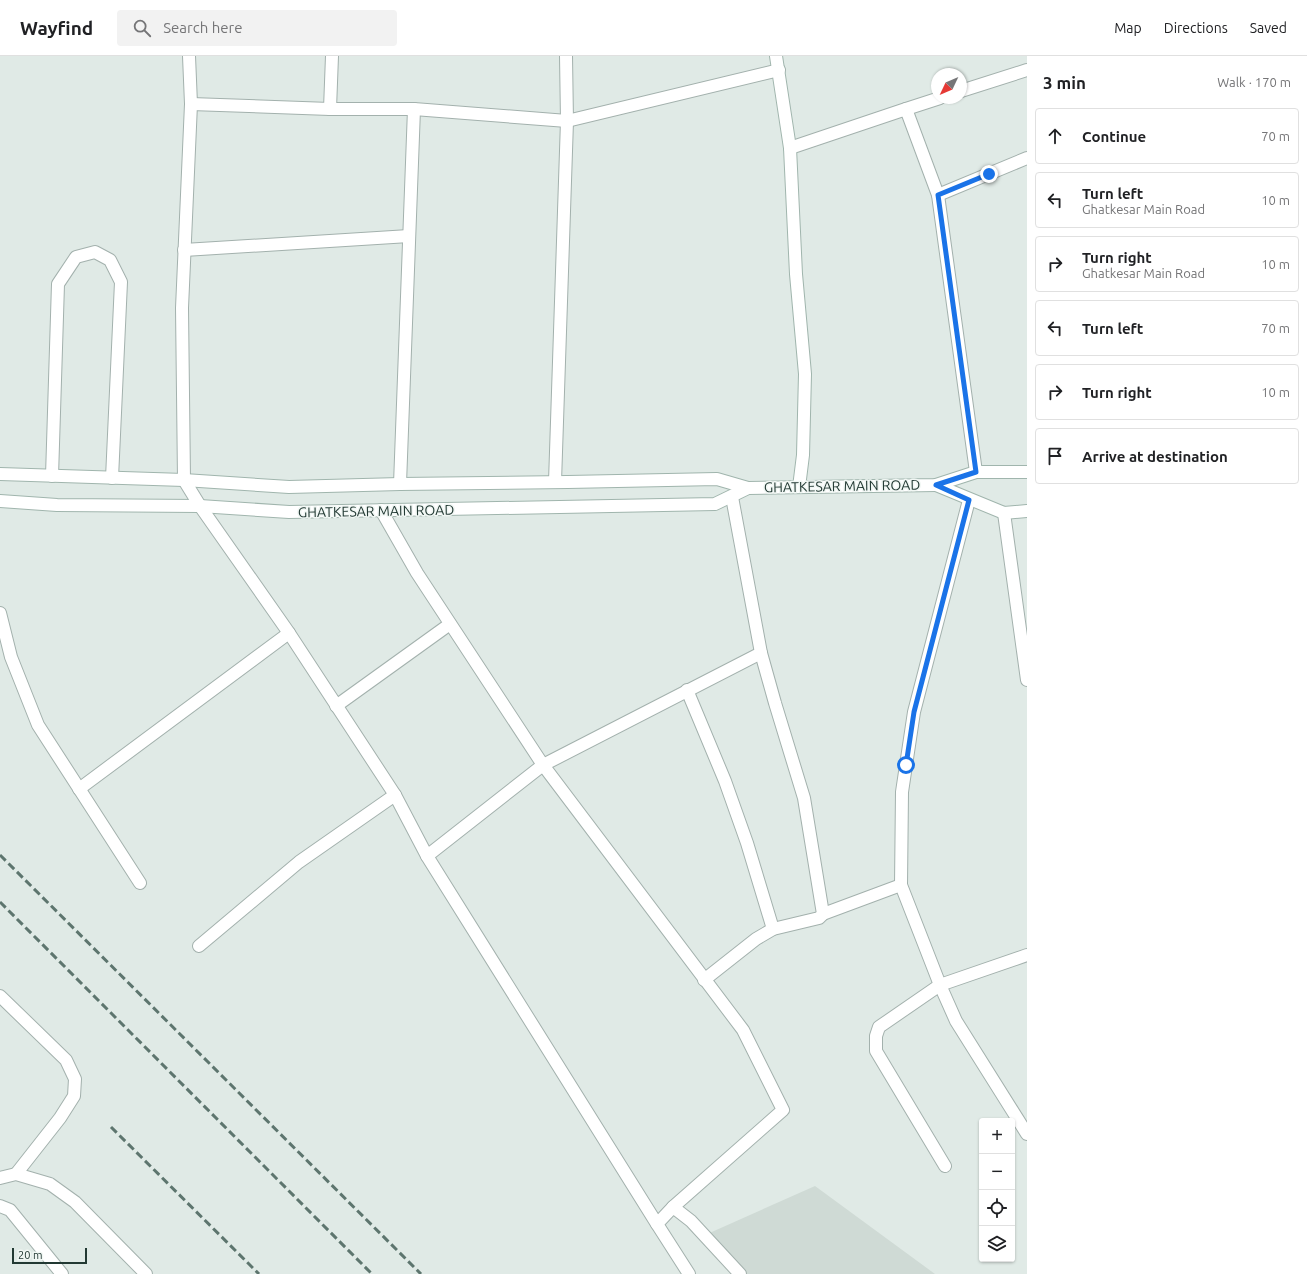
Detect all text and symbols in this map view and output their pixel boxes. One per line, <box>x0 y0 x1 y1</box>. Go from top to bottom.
search box <box>117 10 397 46</box>
text: Wayfind <box>20 17 93 39</box>
icon: search <box>131 17 153 39</box>
text: Search here <box>163 19 242 36</box>
text: Map <box>1114 20 1142 36</box>
text: Directions <box>1164 20 1228 36</box>
text: Saved <box>1250 20 1287 36</box>
north arrow <box>931 68 967 104</box>
text: 3 min <box>1043 73 1086 92</box>
text: Walk · 170 m <box>1217 75 1291 89</box>
icon: ahead <box>1044 125 1066 147</box>
text: Continue <box>1082 128 1146 145</box>
text: 70 m <box>1261 129 1290 143</box>
route end <box>980 165 998 183</box>
text: Turn left <box>1082 185 1143 202</box>
icon: left <box>1044 189 1066 211</box>
text: 10 m <box>1261 193 1290 207</box>
text: Ghatkesar Main Road <box>1082 202 1205 216</box>
text: Turn right <box>1082 249 1152 266</box>
icon: right <box>1044 253 1066 275</box>
text: 10 m <box>1261 257 1290 271</box>
text: Ghatkesar Main Road <box>1082 266 1205 280</box>
icon: left <box>1044 317 1066 339</box>
text: Turn left <box>1082 320 1143 337</box>
text: 70 m <box>1261 321 1290 335</box>
icon: right <box>1044 381 1066 403</box>
text: Turn right <box>1082 384 1152 401</box>
text: 10 m <box>1261 385 1290 399</box>
icon: arrive <box>1044 445 1066 467</box>
text: Arrive at destination <box>1082 448 1228 465</box>
street label: GHATKESAR MAIN ROAD <box>764 477 920 495</box>
street label: GHATKESAR MAIN ROAD <box>298 502 454 520</box>
route start <box>897 756 915 774</box>
map controls <box>979 1118 1015 1262</box>
button: + <box>979 1118 1015 1154</box>
button: − <box>979 1154 1015 1190</box>
button: locate <box>979 1190 1015 1226</box>
button: layers <box>979 1226 1015 1262</box>
scale bar <box>12 1246 87 1265</box>
text: 20 m <box>18 1249 42 1261</box>

